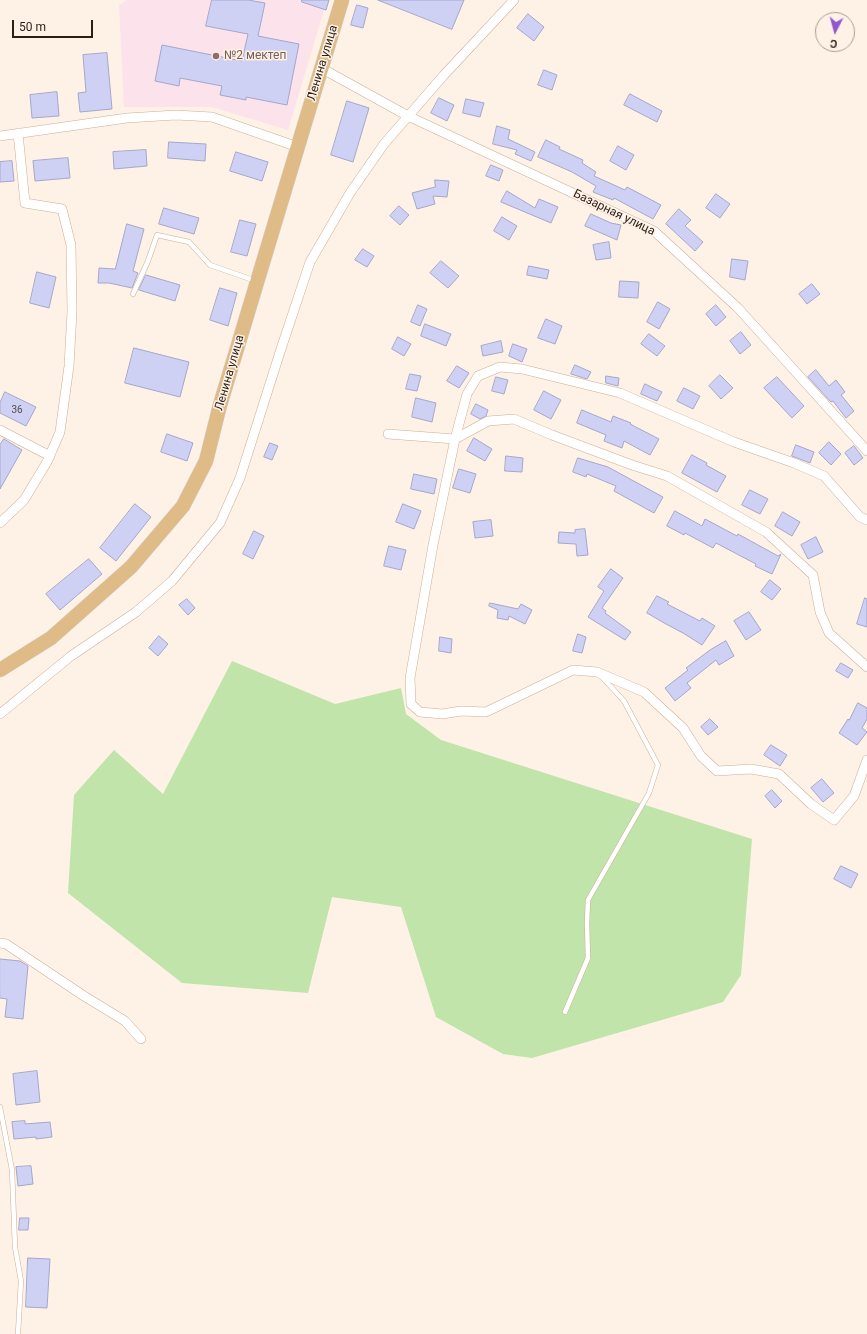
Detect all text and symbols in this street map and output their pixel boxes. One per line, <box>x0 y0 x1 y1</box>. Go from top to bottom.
scale bar <box>14 12 95 38</box>
north arrow <box>815 12 855 52</box>
text: 50 m <box>19 20 46 34</box>
street label: Ленина улица <box>305 24 341 102</box>
text: С <box>830 37 838 50</box>
place label: №2 мектеп <box>224 49 286 63</box>
marker: №2 мектеп <box>211 51 221 61</box>
street label: Базарная улица <box>571 187 657 239</box>
street label: Ленина улица <box>212 333 248 413</box>
house number: 36 <box>11 404 23 416</box>

